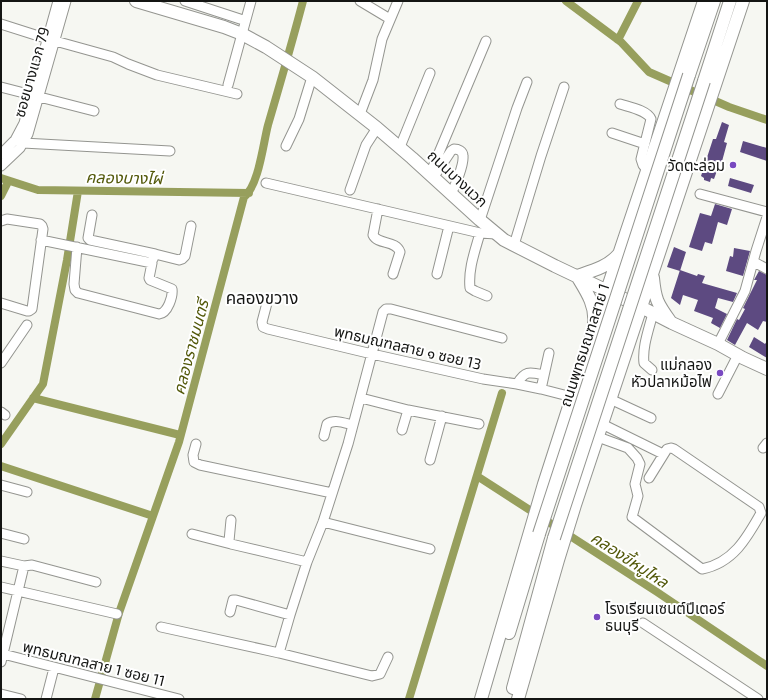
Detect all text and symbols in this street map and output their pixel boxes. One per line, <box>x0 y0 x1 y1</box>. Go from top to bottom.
street label: ซอยบางแวก 79 <box>9 25 53 119</box>
street label: ถนนบางแวก <box>424 146 492 210</box>
place label: วัดตะล่อม <box>667 156 725 174</box>
marker: วัดตะล่อม <box>728 160 738 170</box>
water label: คลองบางไผ่ <box>85 167 165 187</box>
street label: ถนนพุทธมณฑลสาย 1 <box>556 281 613 409</box>
district label: คลองขวาง <box>226 287 298 307</box>
water label: คลองราชมนตรี <box>168 295 213 397</box>
street label: พุทธมณฑลสาย ๑ ซอย 13 <box>332 321 483 374</box>
place label: แม่กลอง หัวปลาหม้อไฟ <box>631 355 712 390</box>
marker: แม่กลอง หัวปลาหม้อไฟ <box>715 368 725 378</box>
water label: คลองขี้หมูไหล <box>587 526 673 593</box>
place label: โรงเรียนเซนต์ปีเตอร์ ธนบุรี <box>605 599 725 635</box>
marker: โรงเรียนเซนต์ปีเตอร์ ธนบุรี <box>592 612 602 622</box>
street label: พุทธมณฑลสาย 1 ซอย 11 <box>21 637 167 690</box>

